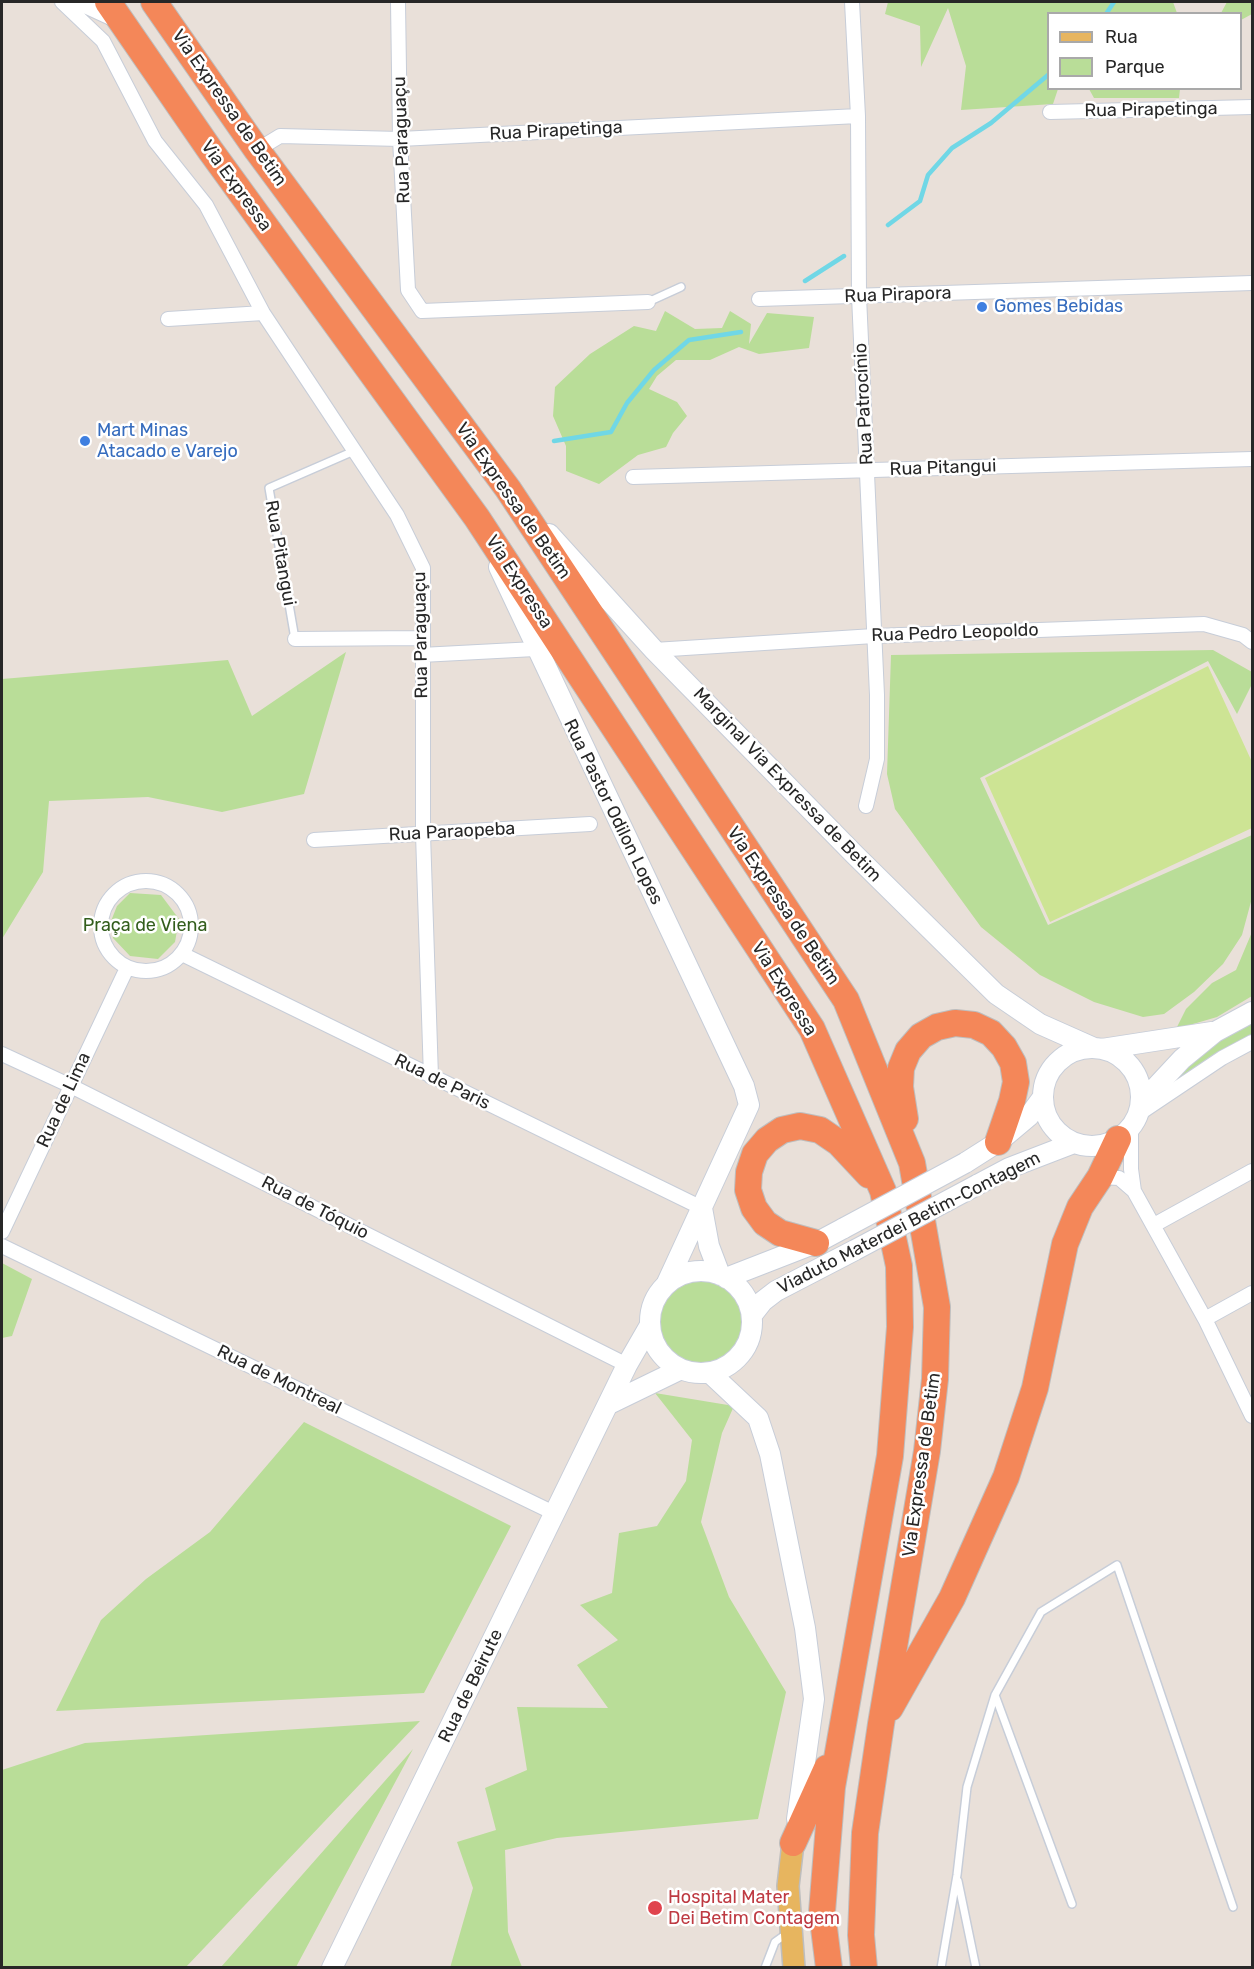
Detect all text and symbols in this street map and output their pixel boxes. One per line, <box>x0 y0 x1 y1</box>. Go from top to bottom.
legend <box>1047 12 1242 90</box>
street label: Via Expressa de Betim <box>167 26 291 190</box>
text: Rua <box>1105 26 1138 48</box>
text: Parque <box>1105 56 1165 78</box>
street label: Rua Paraguaçu <box>389 76 415 204</box>
street label: Rua Pirapetinga <box>1084 98 1218 122</box>
street label: Rua Pirapetinga <box>489 117 623 145</box>
street label: Via Expressa <box>196 136 276 236</box>
street label: Rua Pirapora <box>844 282 952 308</box>
place label: Gomes Bebidas <box>994 296 1123 318</box>
marker: Gomes Bebidas <box>975 300 989 314</box>
street label: Rua Patrocínio <box>850 342 878 466</box>
street label: Via Expressa de Betim <box>451 419 575 583</box>
place label: Mart Minas Atacado e Varejo <box>97 420 238 462</box>
marker: Mart Minas Atacado e Varejo <box>78 434 92 448</box>
street label: Rua Pitangui <box>889 455 997 481</box>
street label: Rua Pitangui <box>260 499 300 607</box>
street label: Via Expressa <box>481 531 557 633</box>
street label: Rua Paraguaçu <box>409 571 433 699</box>
street label: Rua Pedro Leopoldo <box>871 619 1039 647</box>
street label: Marginal Via Expressa de Betim <box>688 683 886 887</box>
street label: Rua Pastor Odilon Lopes <box>559 716 667 908</box>
street label: Rua Paraopeba <box>388 818 516 846</box>
street label: Via Expressa de Betim <box>722 823 844 989</box>
park label: Praça de Viena <box>83 915 207 937</box>
street label: Via Expressa <box>747 938 821 1040</box>
street label: Rua de Lima <box>33 1049 95 1151</box>
street label: Rua de Paris <box>391 1050 493 1114</box>
street label: Viaduto Materdei Betim-Contagem <box>774 1147 1044 1299</box>
street label: Rua de Tóquio <box>258 1172 372 1244</box>
street label: Rua de Montreal <box>213 1341 345 1419</box>
street label: Via Expressa de Betim <box>898 1371 946 1559</box>
street label: Rua de Beirute <box>434 1626 508 1746</box>
place label: Hospital Mater Dei Betim Contagem <box>668 1887 840 1930</box>
marker: Hospital Mater Dei Betim Contagem <box>646 1899 664 1917</box>

